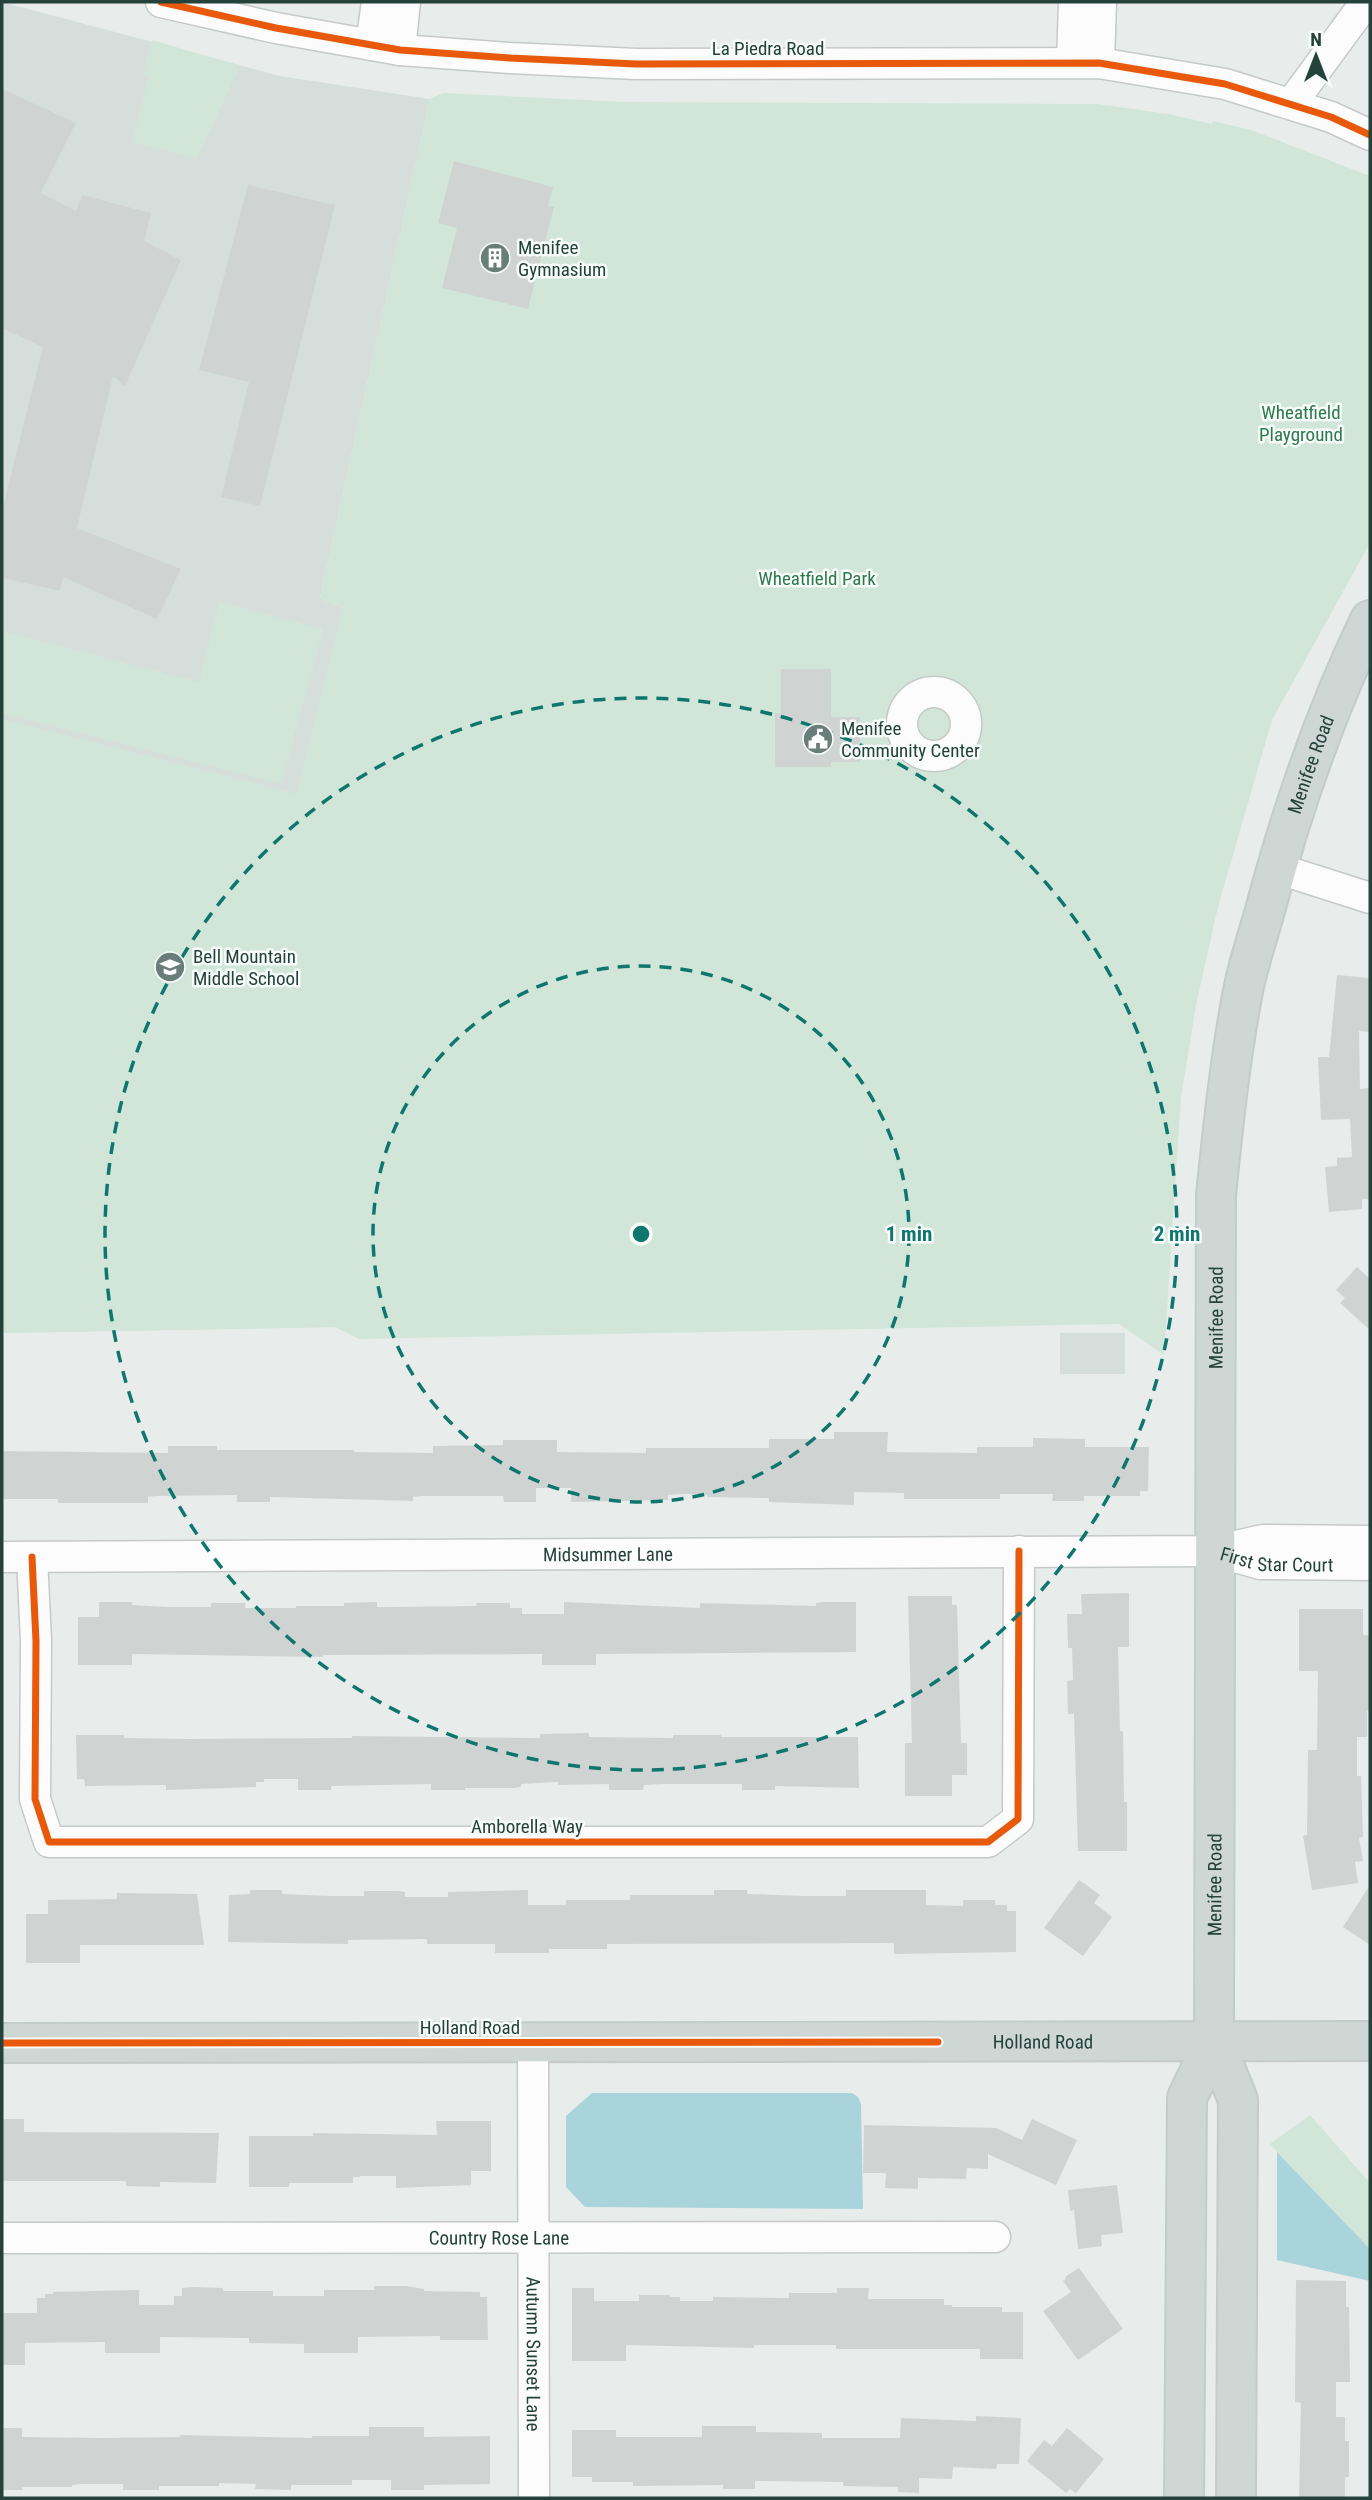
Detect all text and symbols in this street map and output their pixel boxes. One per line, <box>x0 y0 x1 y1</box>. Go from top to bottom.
north arrow <box>1281 21 1351 91</box>
text: N <box>1310 28 1322 51</box>
street label: La Piedra Road <box>712 37 824 60</box>
place label: Menifee Gymnasium <box>518 236 606 281</box>
building icon: Menifee Gymnasium <box>478 241 512 275</box>
park label: Wheatfield Playground <box>1259 401 1343 446</box>
park label: Wheatfield Park <box>758 567 876 590</box>
street label: Menifee Road <box>1283 712 1339 817</box>
place label: Menifee Community Center <box>841 717 980 762</box>
public building icon: Menifee Community Center <box>801 722 835 756</box>
place label: Bell Mountain Middle School <box>193 945 299 990</box>
school or university icon: Bell Mountain Middle School <box>153 950 187 984</box>
centre of rings <box>629 1222 653 1246</box>
text: 1 min <box>886 1222 932 1246</box>
text: 2 min <box>1154 1222 1200 1246</box>
street label: Menifee Road <box>1205 1266 1228 1369</box>
street label: First Star Court <box>1218 1542 1333 1577</box>
street label: Midsummer Lane <box>543 1543 673 1566</box>
street label: Amborella Way <box>471 1815 583 1838</box>
street label: Menifee Road <box>1203 1833 1226 1936</box>
street label: Holland Road <box>420 2016 520 2039</box>
street label: Holland Road <box>993 2030 1093 2054</box>
street label: Country Rose Lane <box>429 2226 569 2250</box>
street label: Autumn Sunset Lane <box>522 2277 545 2432</box>

